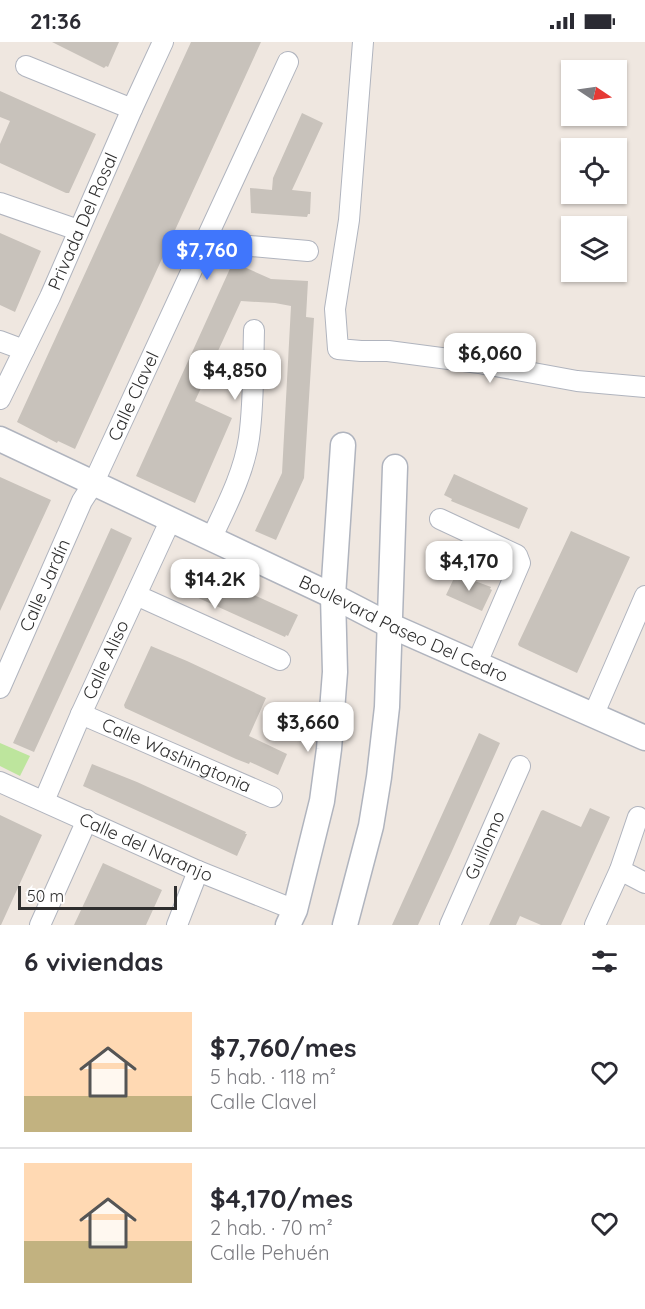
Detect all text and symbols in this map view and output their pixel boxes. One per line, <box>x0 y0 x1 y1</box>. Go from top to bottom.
text: 21:36 <box>30 7 81 35</box>
north arrow <box>561 60 627 126</box>
map controls <box>561 60 627 282</box>
button: locate <box>561 138 627 204</box>
street label: Privada Del Rosal <box>42 149 123 293</box>
button: layers <box>561 216 627 282</box>
pin: $7,760 <box>158 230 256 281</box>
text: $7,760 <box>176 237 238 262</box>
pin: $6,060 <box>441 333 539 384</box>
text: $6,060 <box>458 340 522 365</box>
street label: Calle Clavel <box>102 348 164 445</box>
pin: $4,850 <box>186 350 284 401</box>
text: $4,850 <box>203 357 267 382</box>
street label: Calle Jardín <box>14 535 75 635</box>
pin: $4,170 <box>420 541 518 592</box>
text: $4,170 <box>440 548 498 573</box>
pin: $14.2K <box>166 559 264 610</box>
text: $14.2K <box>185 566 245 591</box>
street label: Boulevard Paseo Del Cedro <box>295 570 512 687</box>
street label: Calle Aliso <box>77 616 134 703</box>
pin: $3,660 <box>259 702 357 753</box>
text: $3,660 <box>277 709 339 734</box>
street label: Calle Washingtonia <box>98 712 255 797</box>
street label: Calle del Naranjo <box>76 807 216 887</box>
street label: Guillomo <box>459 807 510 883</box>
scale bar <box>18 883 177 910</box>
text: 50 m <box>27 886 64 906</box>
text: 6 viviendas <box>24 945 163 978</box>
icon: filters <box>588 945 621 978</box>
text: $7,760/mes <box>210 1031 357 1064</box>
icon: home <box>72 1036 144 1108</box>
icon: heart <box>588 1056 621 1089</box>
text: 5 hab. · 118 m² <box>210 1064 336 1089</box>
text: Calle Clavel <box>210 1089 317 1114</box>
text: $4,170/mes <box>210 1182 353 1215</box>
icon: home <box>72 1187 144 1259</box>
icon: heart <box>588 1207 621 1240</box>
text: 2 hab. · 70 m² <box>210 1215 333 1240</box>
text: Calle Pehuén <box>210 1240 330 1265</box>

